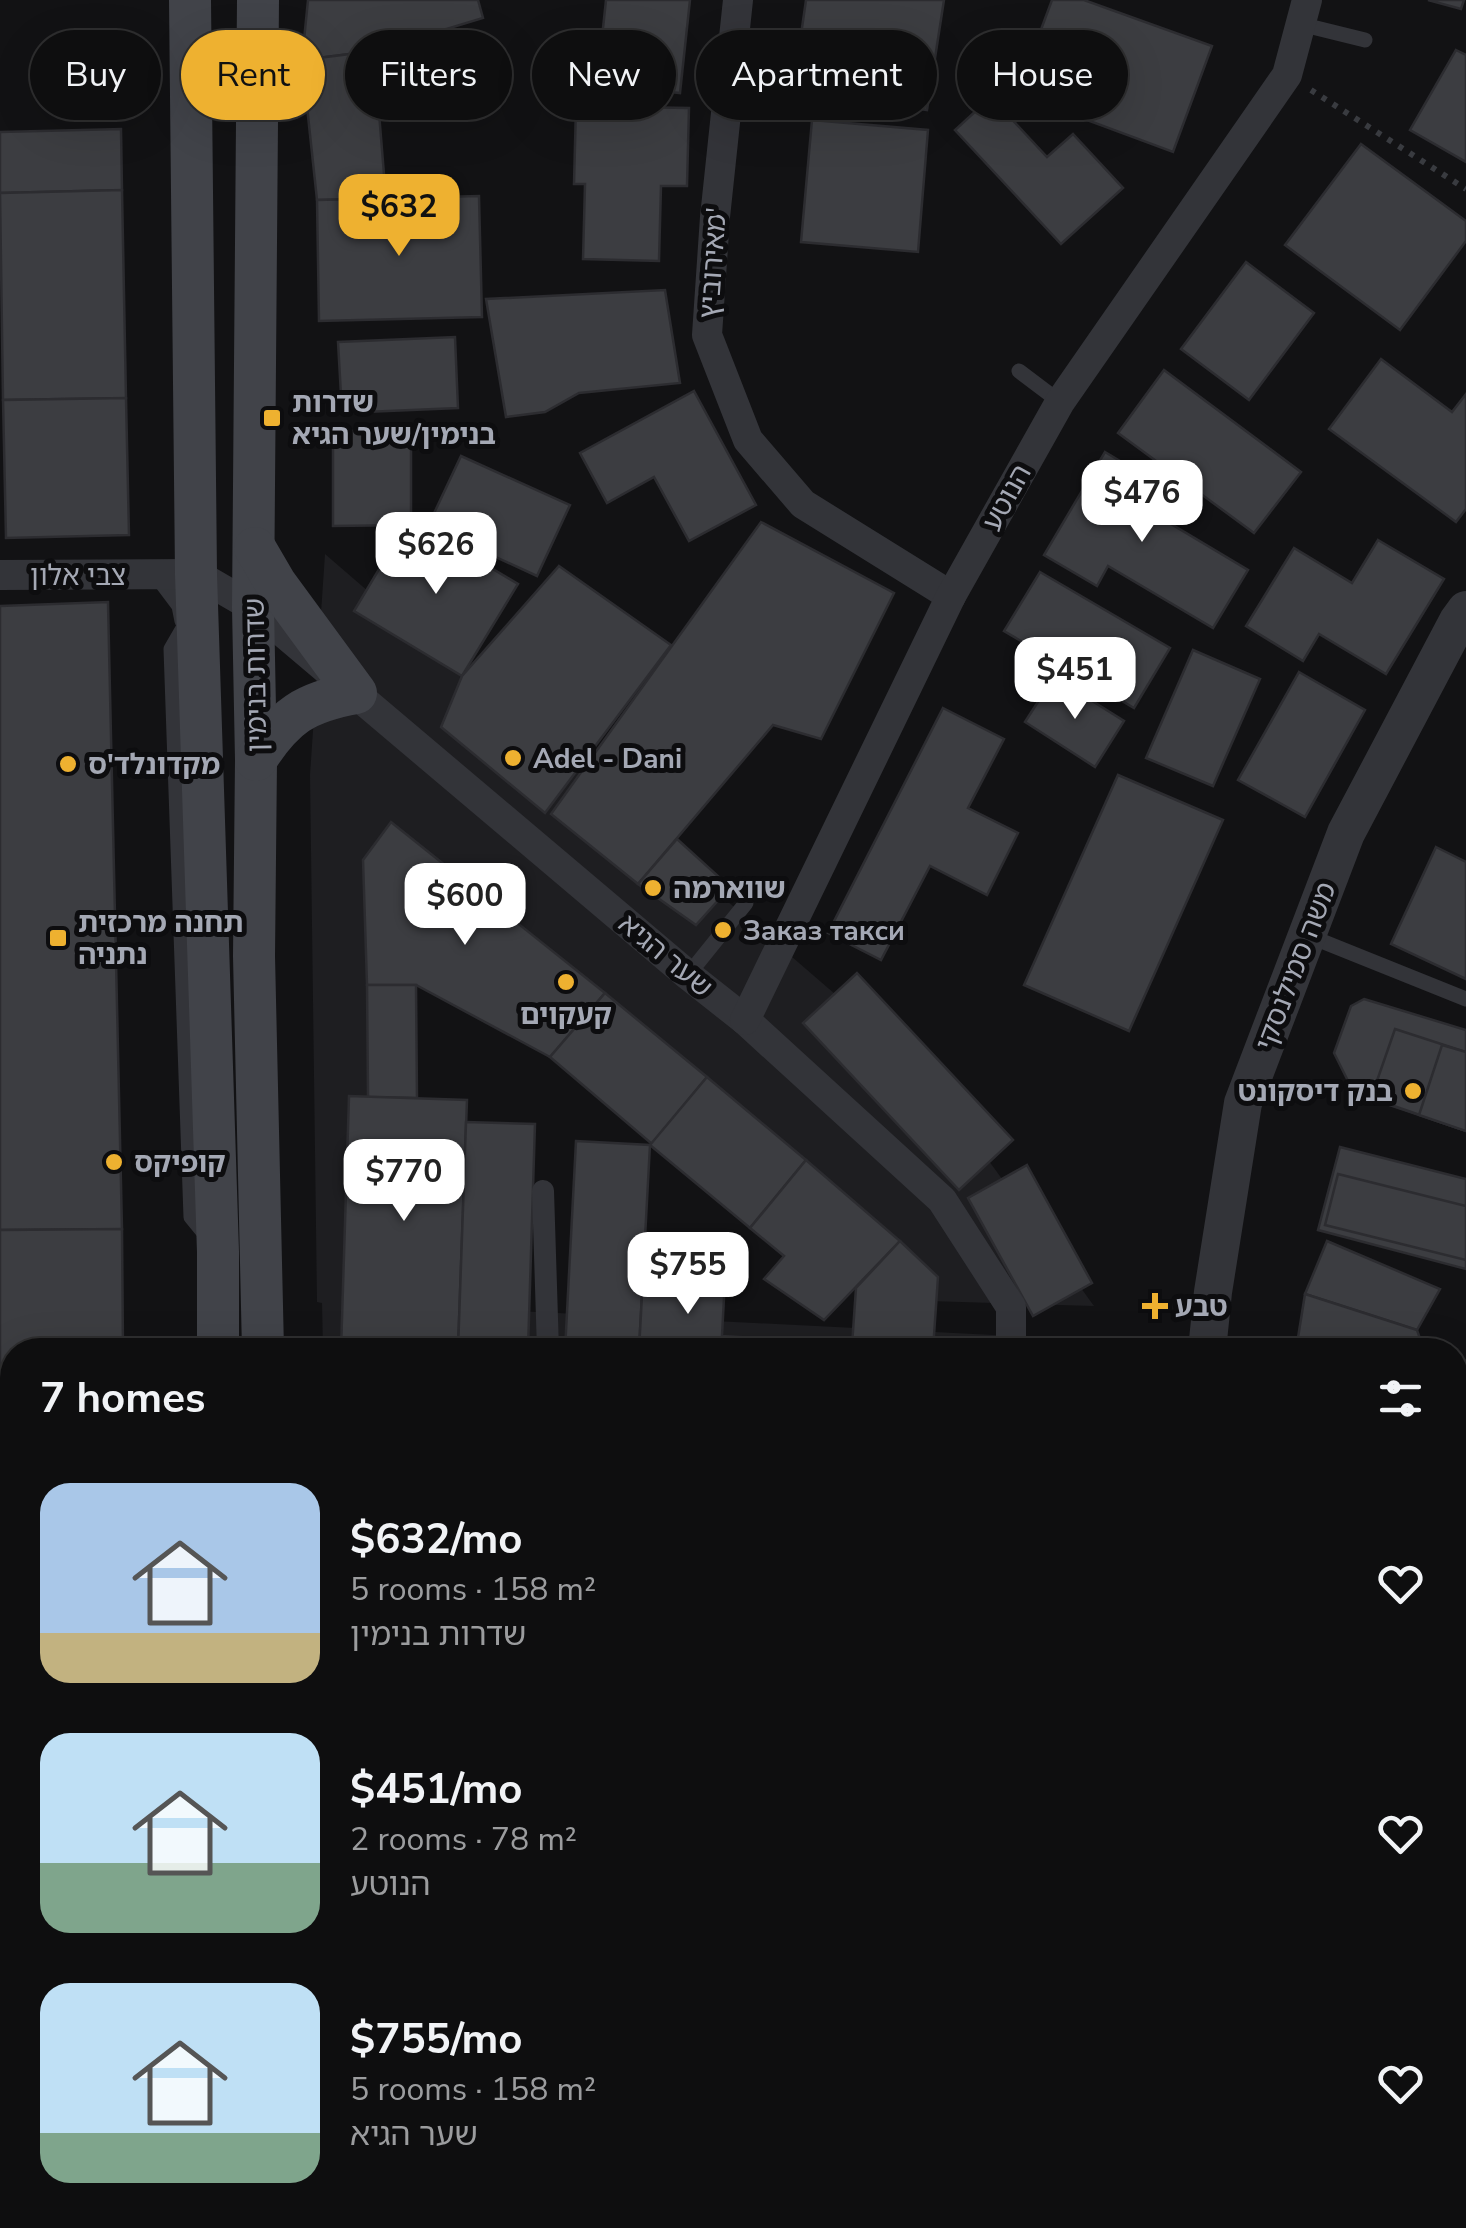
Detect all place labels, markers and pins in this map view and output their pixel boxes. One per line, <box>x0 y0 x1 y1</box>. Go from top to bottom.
pin: $632 <box>340 174 458 259</box>
place label: שדרות בנימין/שער הגיא <box>292 384 496 454</box>
marker: שדרות בנימין/שער הגיא <box>261 407 283 429</box>
pin: $476 <box>1083 460 1201 545</box>
pin: $626 <box>377 512 495 597</box>
pin: $451 <box>1016 637 1134 722</box>
place label: Adel - Dani <box>533 740 682 778</box>
place label: מקדונלד'ס <box>88 746 220 784</box>
marker: Adel - Dani <box>502 747 524 769</box>
marker: מקדונלד'ס <box>57 753 79 775</box>
pin: $600 <box>406 863 524 948</box>
place label: שווארמה <box>673 870 786 908</box>
marker: שווארמה <box>642 877 664 899</box>
place label: תחנה מרכזית נתניה <box>78 904 244 974</box>
place label: Заказ такси <box>743 912 905 950</box>
marker: Заказ такси <box>712 919 734 941</box>
marker: תחנה מרכזית נתניה <box>47 927 69 949</box>
marker: קעקוים <box>555 971 577 993</box>
place label: קעקוים <box>520 996 612 1034</box>
place label: בנק דיסקונט <box>1238 1073 1393 1111</box>
marker: בנק דיסקונט <box>1402 1080 1424 1102</box>
pin: $770 <box>345 1139 463 1224</box>
place label: קופיקס <box>134 1144 225 1182</box>
marker: קופיקס <box>103 1151 125 1173</box>
pin: $755 <box>629 1232 747 1317</box>
place label: טבע <box>1175 1288 1228 1326</box>
marker: טבע <box>1144 1295 1166 1317</box>

